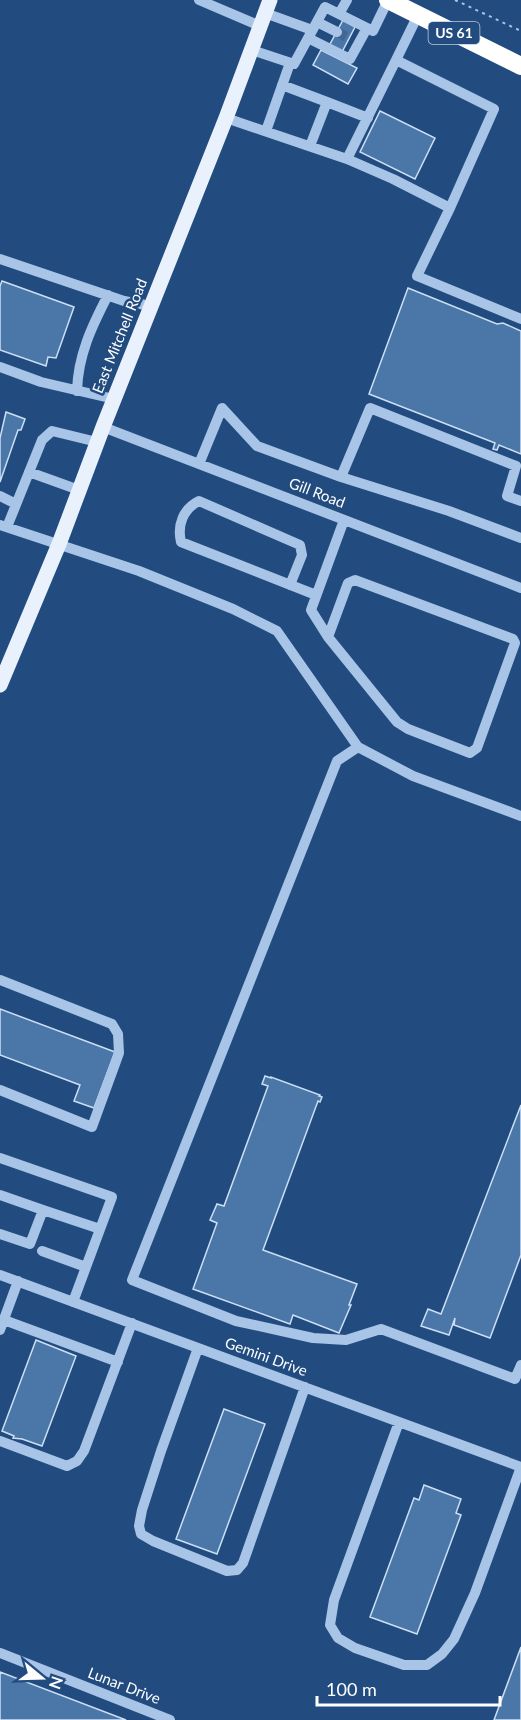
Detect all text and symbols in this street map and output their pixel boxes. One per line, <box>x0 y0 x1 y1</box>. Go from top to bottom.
road number: US 61 <box>428 22 480 44</box>
street label: East Mitchell Road <box>88 276 150 396</box>
street label: Gill Road <box>287 473 348 511</box>
street label: Gemini Drive <box>223 1333 310 1379</box>
north arrow <box>12 1648 72 1708</box>
street label: Lunar Drive <box>86 1663 163 1707</box>
scale bar <box>317 1669 500 1707</box>
text: N <box>46 1674 68 1692</box>
text: 100 m <box>326 1678 377 1700</box>

